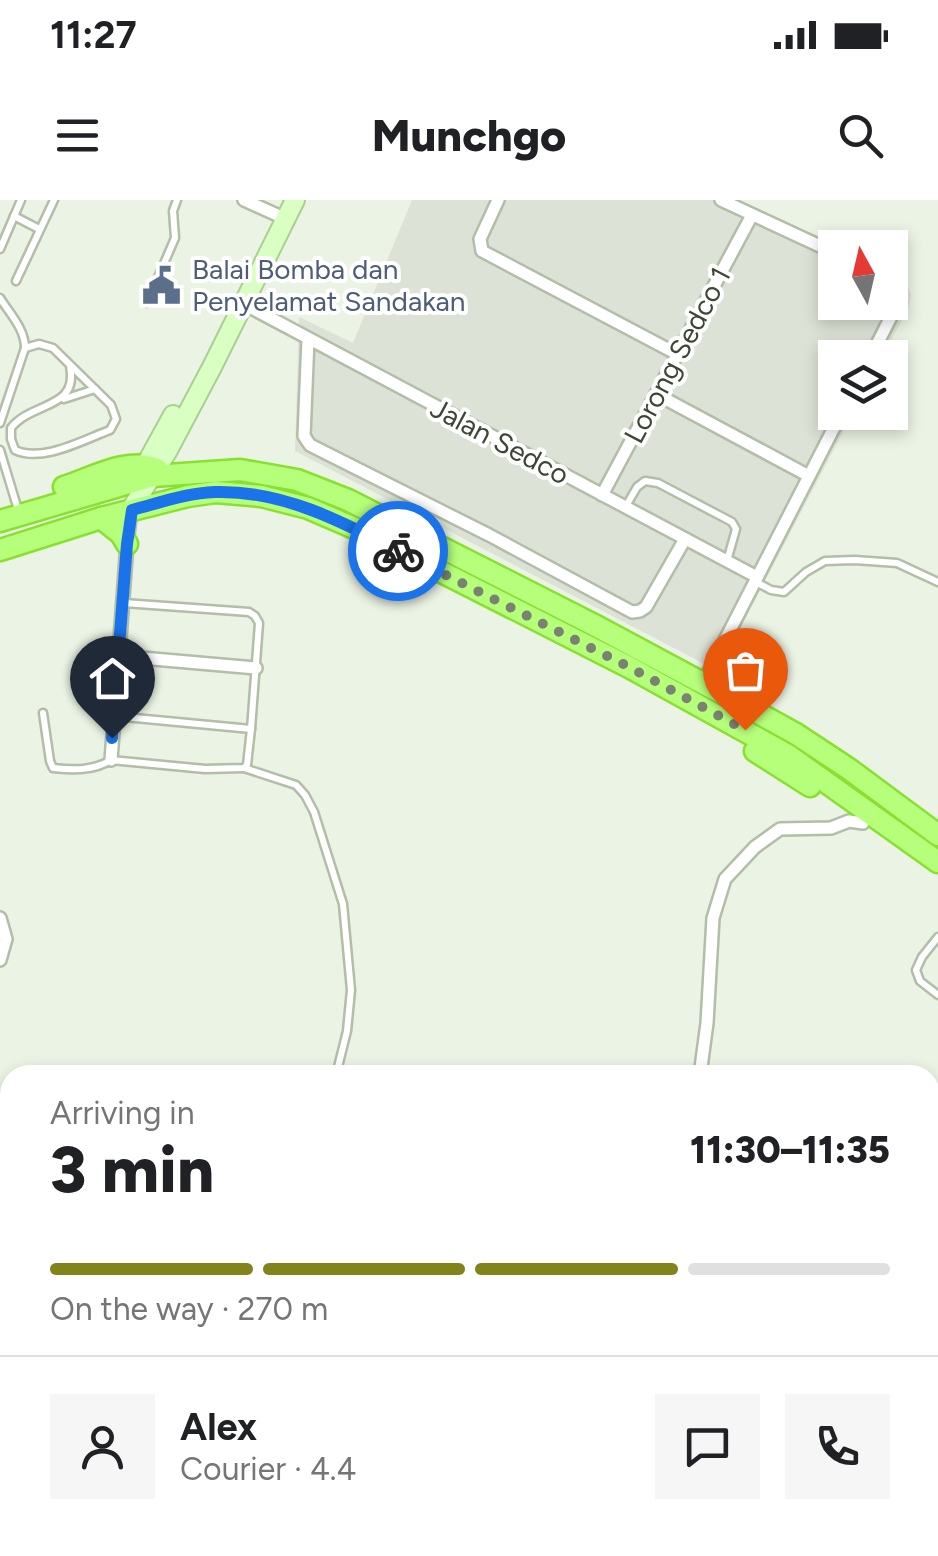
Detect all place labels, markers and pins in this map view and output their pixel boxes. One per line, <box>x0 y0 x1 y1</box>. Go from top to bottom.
place label: Balai Bomba dan Penyelamat Sandakan <box>192 252 465 318</box>
public building icon: Balai Bomba dan Penyelamat Sandakan <box>141 264 183 306</box>
pin <box>703 628 788 731</box>
pin <box>70 636 155 739</box>

